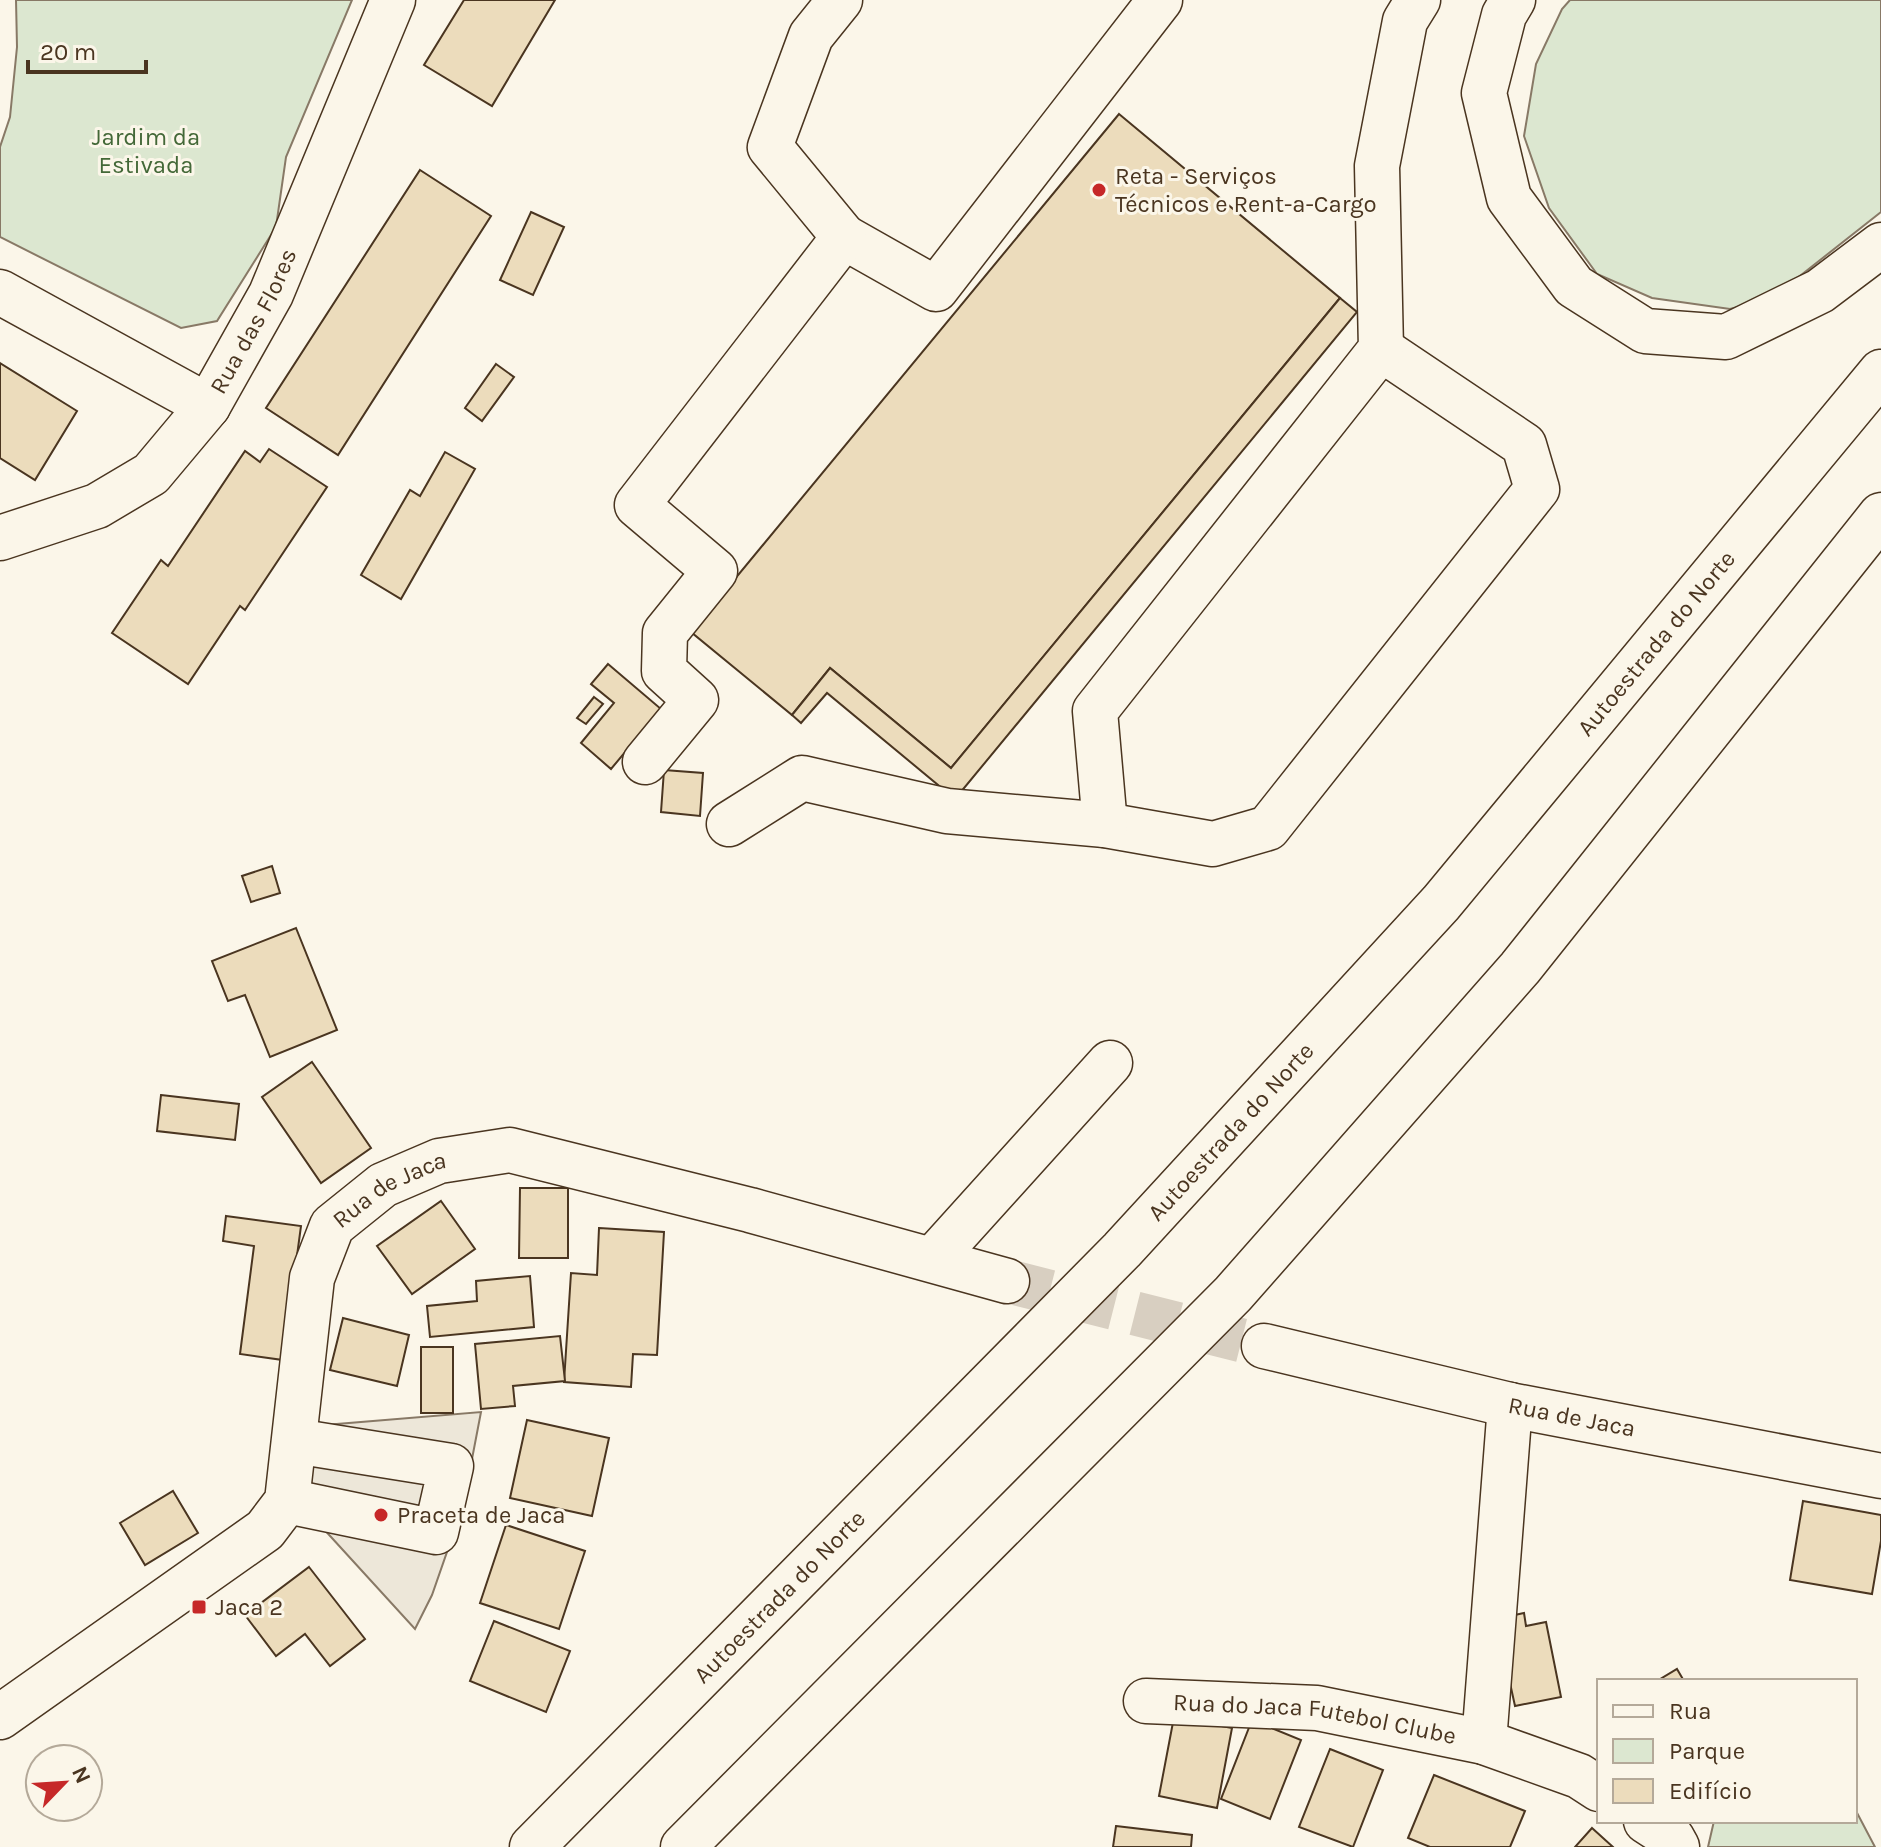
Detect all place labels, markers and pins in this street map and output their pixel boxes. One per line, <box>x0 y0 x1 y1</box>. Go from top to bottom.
place label: Reta - Serviços Técnicos e Rent-a-Cargo <box>1115 162 1377 218</box>
marker: Reta - Serviços Técnicos e Rent-a-Cargo <box>1090 181 1108 199</box>
place label: Praceta de Jaca <box>397 1501 566 1529</box>
marker: Praceta de Jaca <box>372 1506 390 1524</box>
place label: Jaca 2 <box>215 1593 283 1621</box>
marker: Jaca 2 <box>190 1598 208 1616</box>

